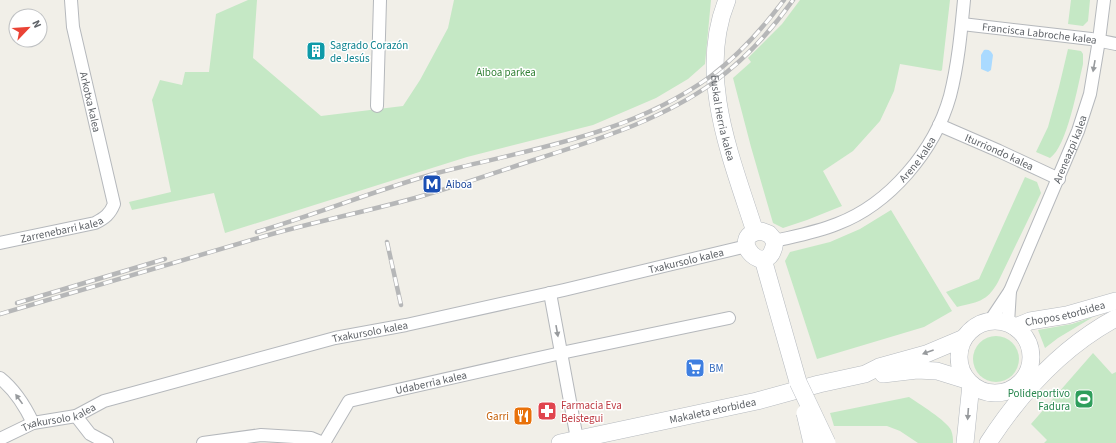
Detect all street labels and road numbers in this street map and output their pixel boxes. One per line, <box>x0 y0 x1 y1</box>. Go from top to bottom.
street label: Francisca Labroche kalea <box>981 19 1098 47</box>
street label: Arkotxa kalea <box>76 70 104 134</box>
street label: Euskal Herria kalea <box>708 74 739 163</box>
street label: Areneazpi kalea <box>1049 113 1090 186</box>
street label: Iturriondo kalea <box>963 130 1036 174</box>
street label: Arene kalea <box>895 134 939 185</box>
street label: Zarrenebarri kalea <box>19 213 106 246</box>
street label: Txakursolo kalea <box>647 244 725 277</box>
street label: Chopos etorbidea <box>1023 297 1107 330</box>
street label: Txakursolo kalea <box>330 317 409 346</box>
street label: Udaberria kalea <box>394 367 468 398</box>
street label: Makaleta etorbidea <box>668 394 757 427</box>
street label: Txakursolo kalea <box>19 399 98 435</box>

